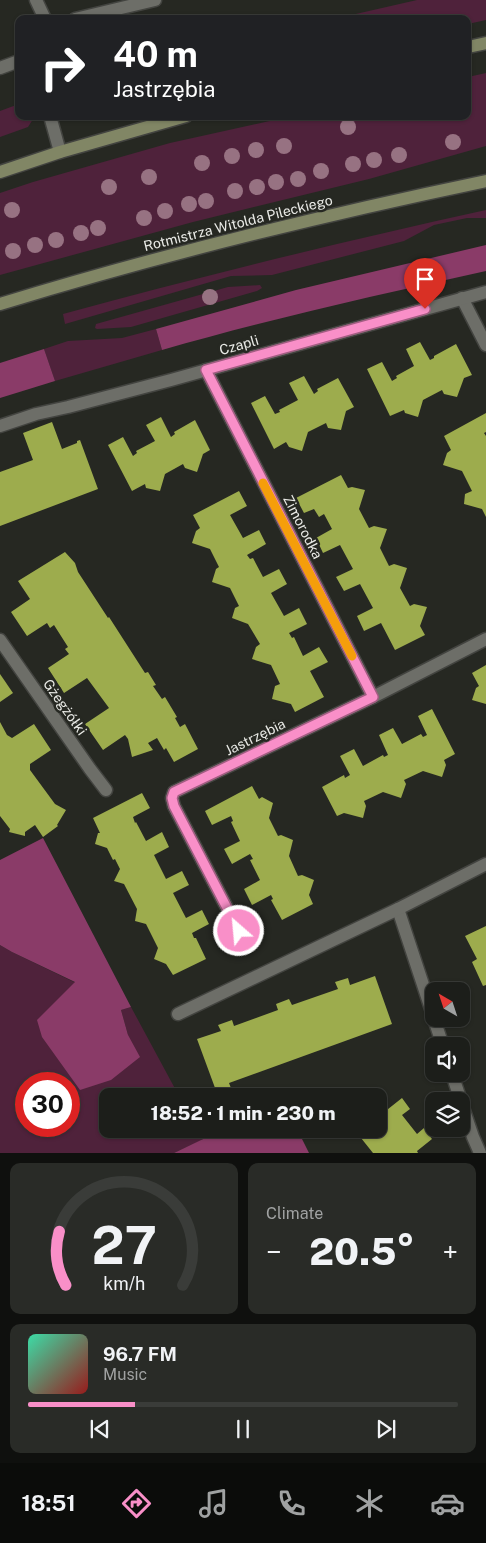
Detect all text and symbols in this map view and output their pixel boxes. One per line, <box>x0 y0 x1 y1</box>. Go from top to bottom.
text: 40 m <box>113 34 198 75</box>
icon: right <box>30 35 95 100</box>
text: Jastrzębia <box>113 76 215 102</box>
street label: Rotmistrza Witolda Pileckiego <box>142 192 334 254</box>
pin <box>404 258 446 309</box>
icon: arrive <box>411 265 439 293</box>
street label: Czapli <box>218 332 260 358</box>
street label: Zimorodka <box>280 492 326 562</box>
street label: Gżegżółki <box>40 676 90 738</box>
street label: Jastrzębia <box>222 716 288 758</box>
position arrow <box>212 904 264 956</box>
north arrow <box>425 982 470 1028</box>
map controls <box>425 982 470 1137</box>
button: sound <box>425 1037 470 1082</box>
speed limit sign: 30 <box>15 1072 80 1137</box>
button: layers <box>425 1092 470 1137</box>
text: 18:52 · 1 min · 230 m <box>151 1102 335 1124</box>
text: Climate <box>266 1204 323 1223</box>
text: 27 <box>91 1215 157 1276</box>
text: 20.5° <box>309 1229 415 1274</box>
text: − <box>266 1235 282 1268</box>
text: + <box>442 1235 458 1268</box>
text: km/h <box>103 1273 145 1294</box>
text: 96.7 FM <box>103 1343 177 1365</box>
text: Music <box>103 1365 147 1384</box>
icon: previous <box>86 1415 114 1443</box>
icon: pause <box>229 1415 257 1443</box>
icon: next <box>372 1415 400 1443</box>
icon: directions <box>119 1486 154 1521</box>
icon: music <box>196 1486 231 1521</box>
icon: phone <box>274 1486 309 1521</box>
icon: climate <box>352 1486 387 1521</box>
icon: car <box>430 1486 465 1521</box>
text: 18:51 <box>21 1490 76 1516</box>

